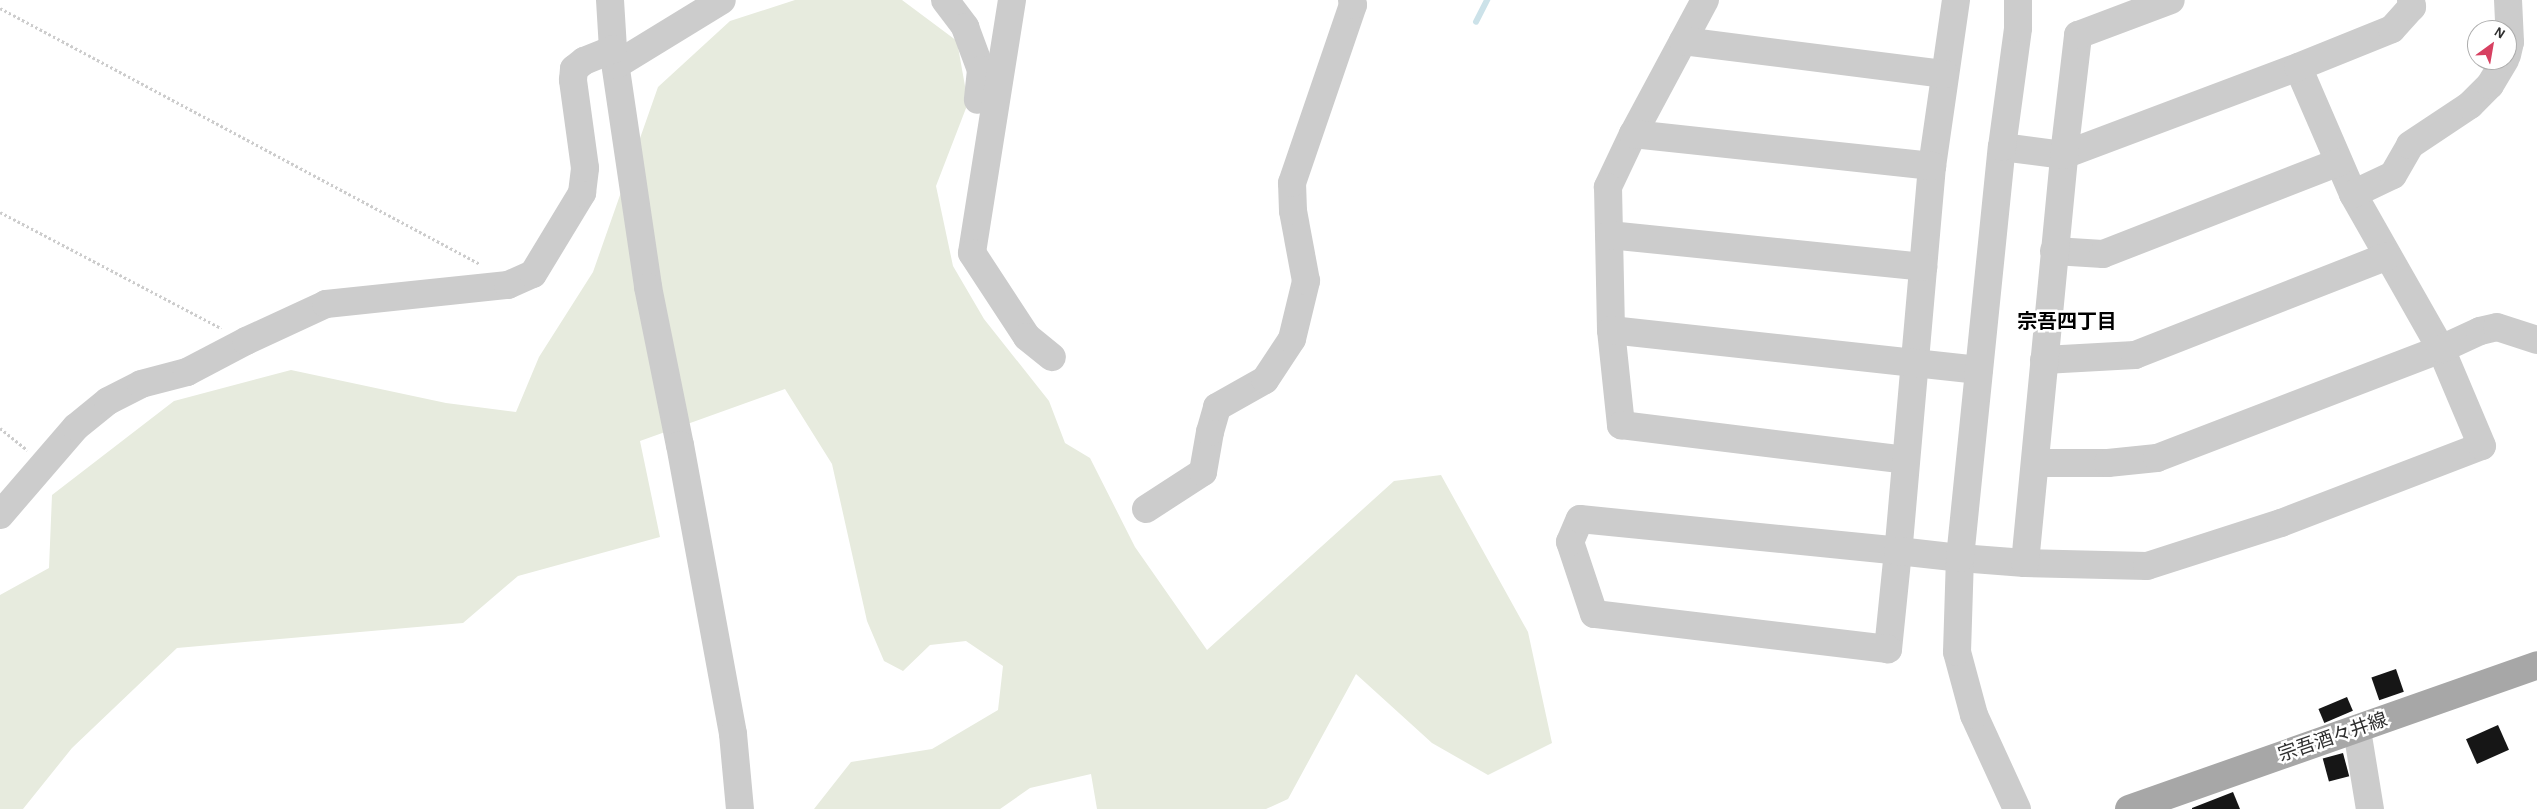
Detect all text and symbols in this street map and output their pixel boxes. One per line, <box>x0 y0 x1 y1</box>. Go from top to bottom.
north arrow <box>2467 20 2517 70</box>
text: N <box>2492 25 2507 42</box>
district label: 宗吾四丁目 <box>2017 310 2117 334</box>
street label: 宗吾酒々井線 <box>2275 709 2391 767</box>

